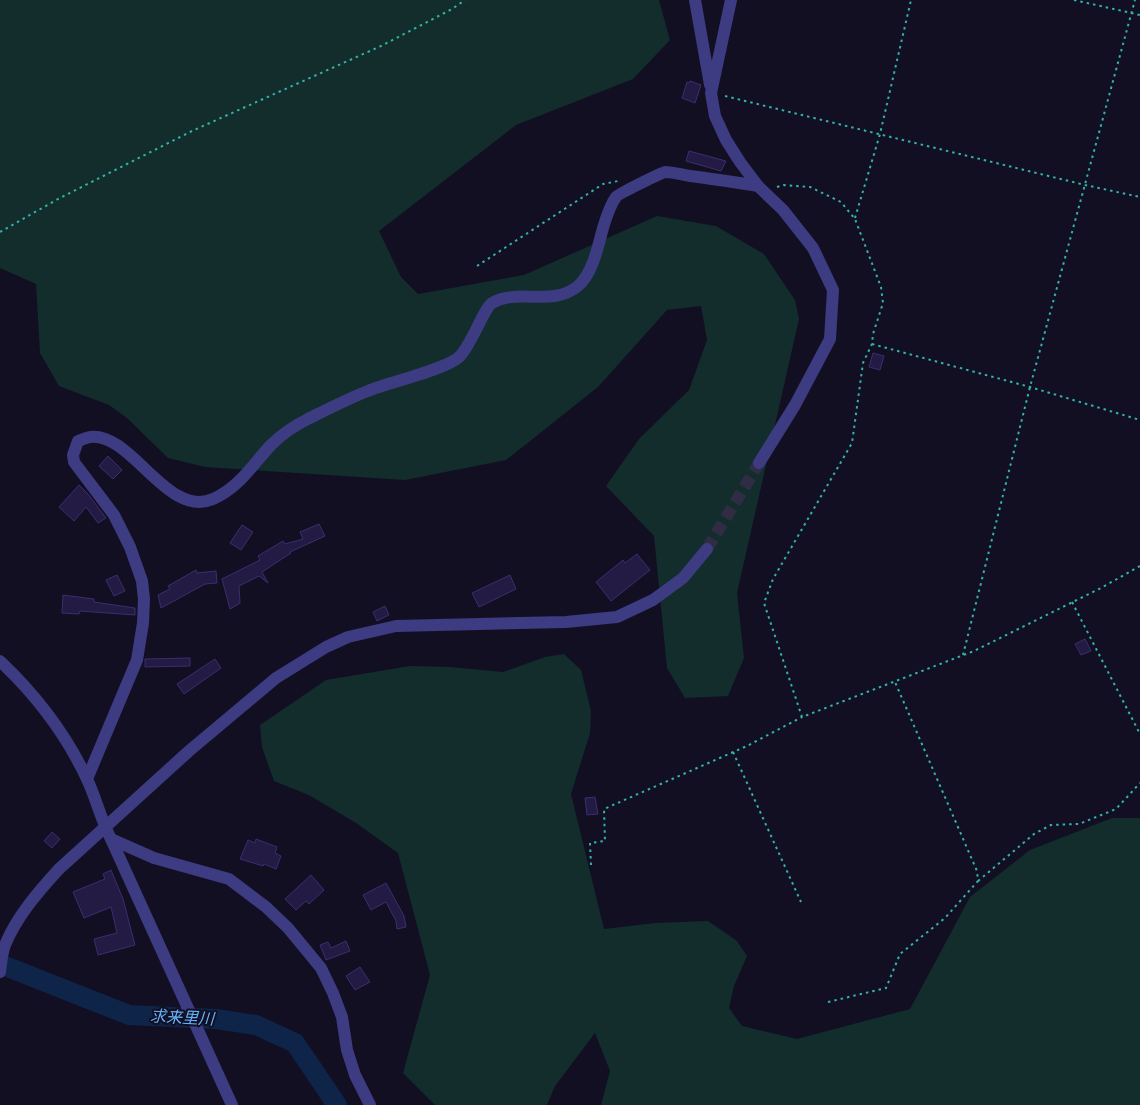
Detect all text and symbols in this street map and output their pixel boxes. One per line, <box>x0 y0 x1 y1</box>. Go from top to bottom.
water label: 求来里川 <box>150 1007 216 1028</box>

